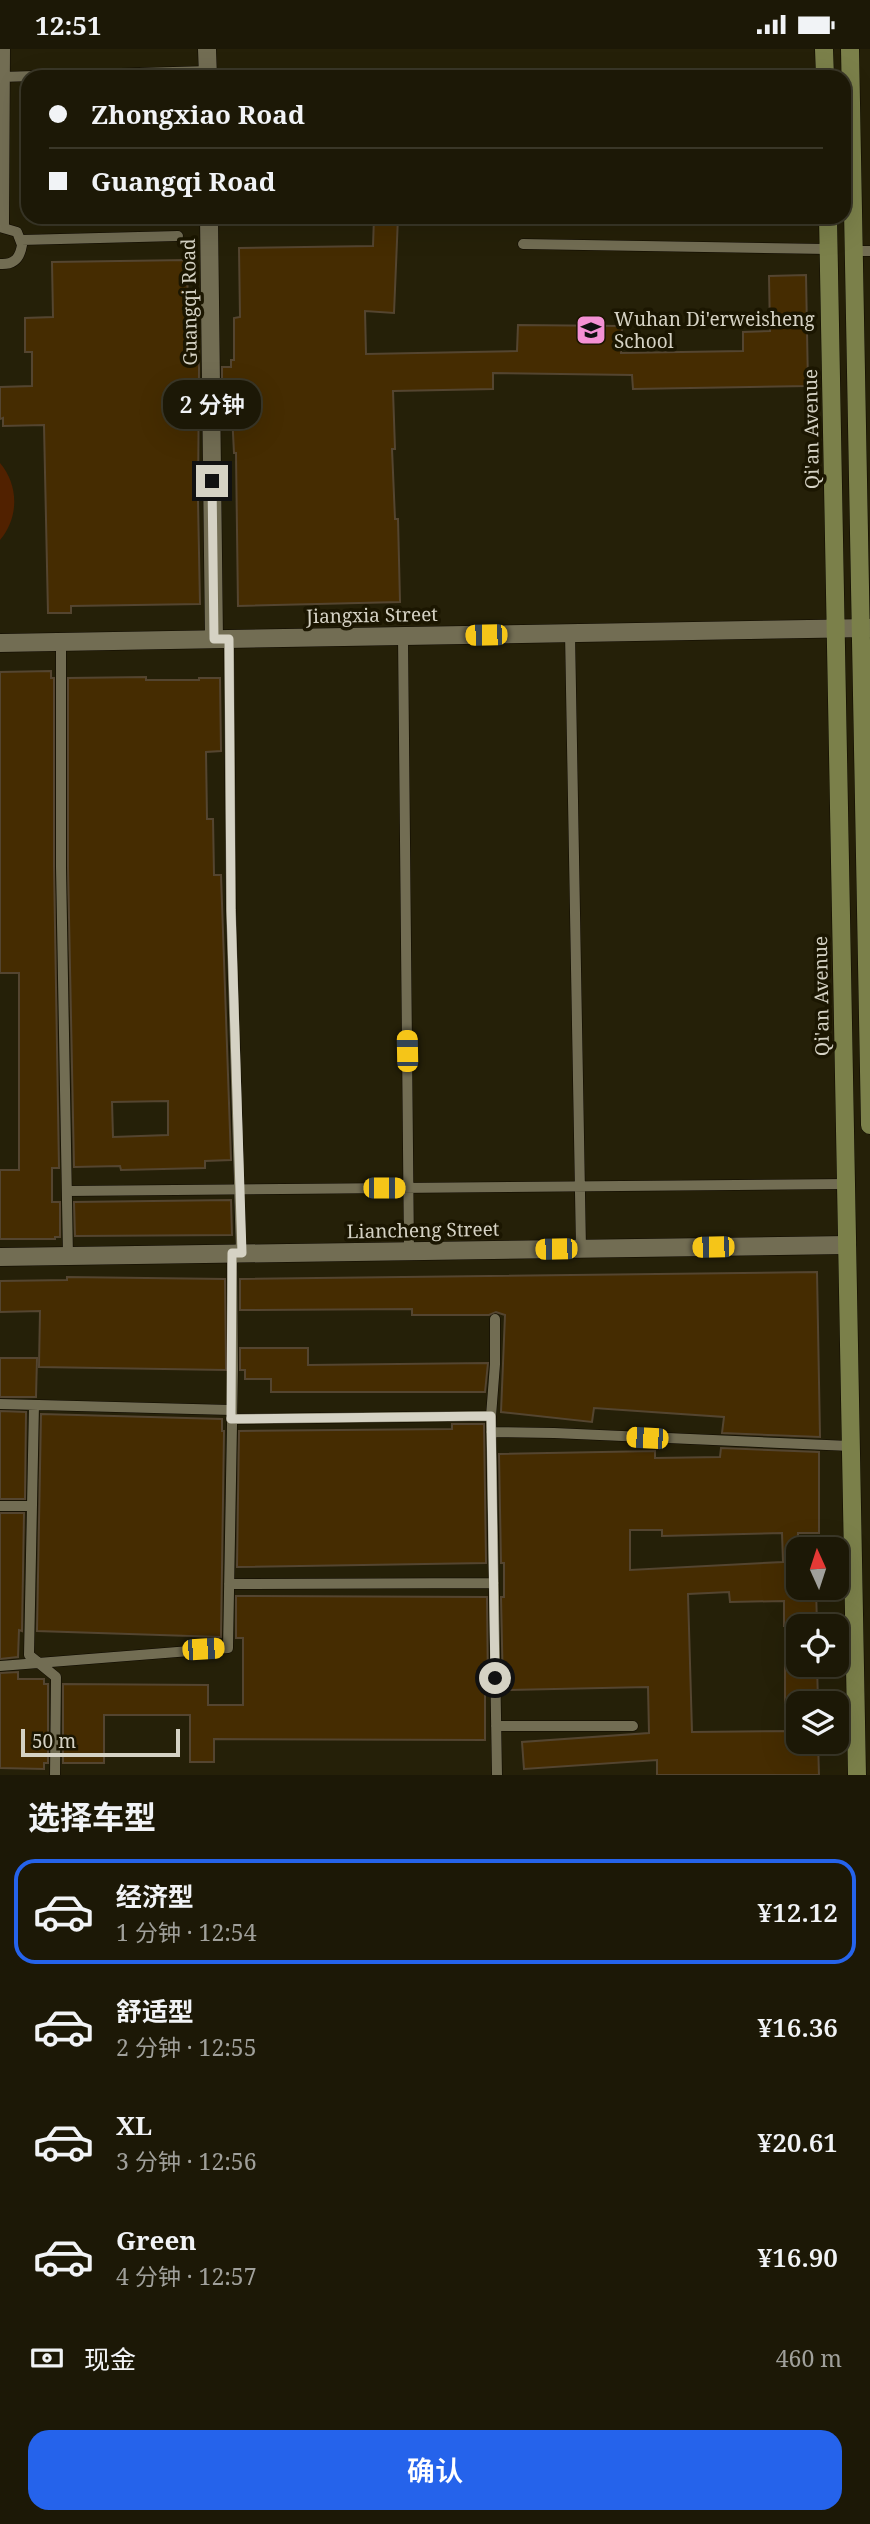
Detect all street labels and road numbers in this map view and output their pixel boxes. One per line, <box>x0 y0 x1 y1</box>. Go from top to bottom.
street label: Guangqi Road <box>175 238 203 366</box>
street label: Qi'an Avenue <box>797 369 825 489</box>
street label: Jiangxia Street <box>305 601 438 629</box>
street label: Qi'an Avenue <box>807 936 835 1056</box>
street label: Liancheng Street <box>346 1216 500 1244</box>

